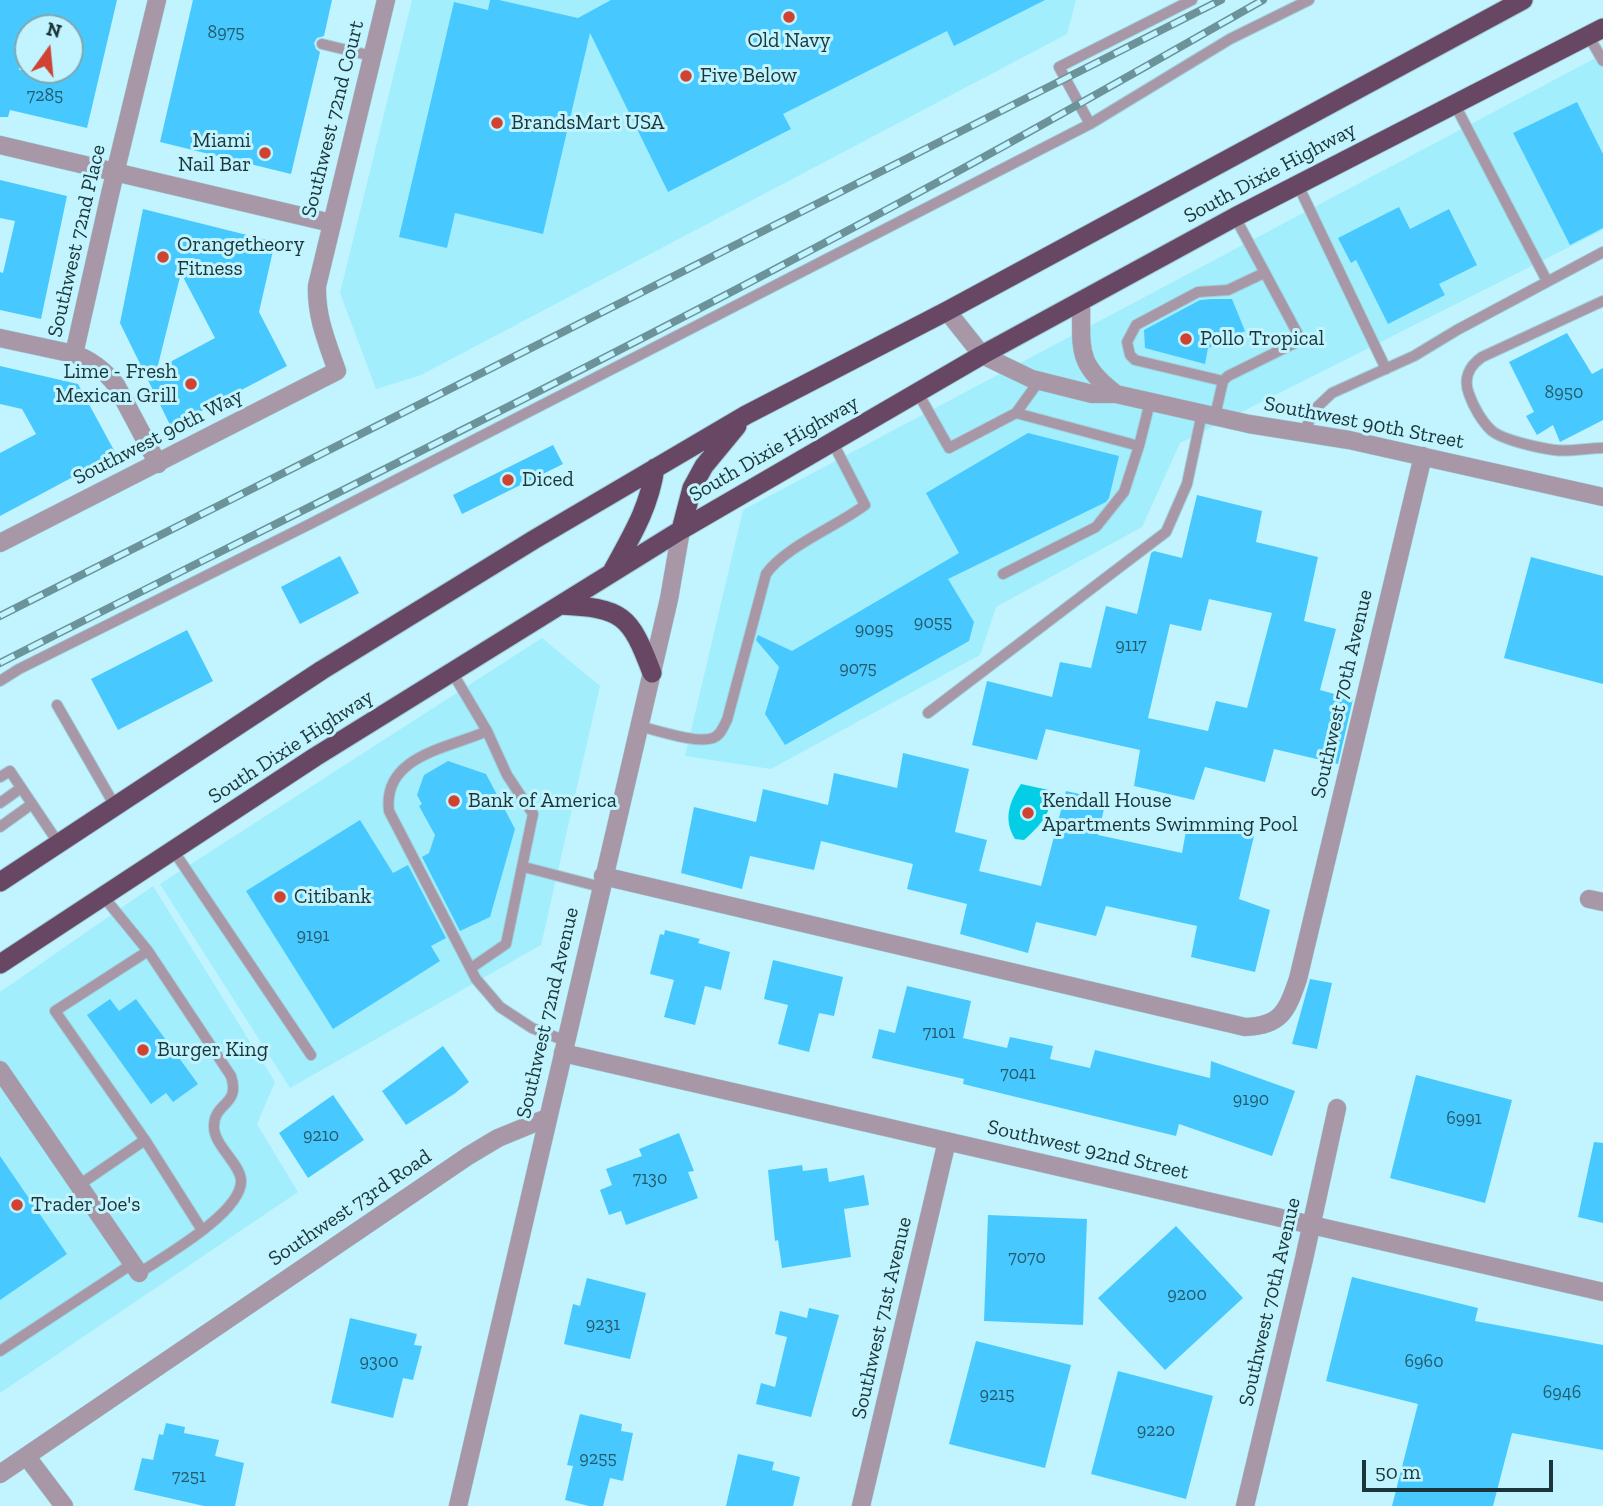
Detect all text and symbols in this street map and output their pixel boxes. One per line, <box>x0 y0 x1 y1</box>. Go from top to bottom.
marker: Old Navy <box>781 9 797 25</box>
north arrow <box>14 14 84 84</box>
text: N <box>44 17 64 43</box>
street label: Southwest 72nd Court <box>296 18 370 220</box>
house number: 8975 <box>208 22 244 44</box>
place label: Old Navy <box>747 28 831 54</box>
place label: Five Below <box>700 63 797 89</box>
marker: Five Below <box>678 68 694 84</box>
house number: 7285 <box>27 85 63 107</box>
place label: BrandsMart USA <box>511 110 664 136</box>
marker: BrandsMart USA <box>489 115 505 131</box>
street label: South Dixie Highway <box>1180 117 1360 229</box>
place label: Miami Nail Bar <box>178 128 251 178</box>
street label: Southwest 72nd Place <box>43 142 111 340</box>
marker: Miami Nail Bar <box>257 145 273 161</box>
place label: Orangetheory Fitness <box>177 232 304 282</box>
marker: Orangetheory Fitness <box>155 249 171 265</box>
place label: Pollo Tropical <box>1200 326 1324 352</box>
marker: Pollo Tropical <box>1178 331 1194 347</box>
place label: Lime - Fresh Mexican Grill <box>56 359 177 409</box>
marker: Lime - Fresh Mexican Grill <box>183 376 199 392</box>
house number: 8950 <box>1545 382 1583 404</box>
street label: Southwest 90th Way <box>69 383 247 491</box>
street label: South Dixie Highway <box>685 390 863 508</box>
street label: Southwest 90th Street <box>1262 391 1466 455</box>
place label: Diced <box>522 467 574 493</box>
marker: Diced <box>500 472 516 488</box>
street label: Southwest 70th Avenue <box>1306 587 1378 801</box>
house number: 9055 <box>914 612 952 634</box>
house number: 9095 <box>855 619 893 641</box>
house number: 9117 <box>1115 635 1147 657</box>
house number: 9075 <box>839 658 877 680</box>
street label: South Dixie Highway <box>204 684 378 810</box>
place label: Bank of America <box>468 788 617 814</box>
place label: Kendall House Apartments Swimming Pool <box>1042 788 1298 838</box>
marker: Bank of America <box>446 793 462 809</box>
marker: Kendall House Apartments Swimming Pool <box>1020 805 1036 821</box>
place label: Citibank <box>294 884 371 910</box>
marker: Citibank <box>272 889 288 905</box>
street label: Southwest 72nd Avenue <box>511 905 585 1121</box>
house number: 9191 <box>297 925 329 947</box>
house number: 7101 <box>923 1022 955 1044</box>
place label: Burger King <box>157 1037 268 1063</box>
marker: Burger King <box>135 1042 151 1058</box>
house number: 7041 <box>1000 1063 1036 1085</box>
house number: 9190 <box>1233 1089 1269 1111</box>
house number: 6991 <box>1446 1108 1482 1130</box>
street label: Southwest 92nd Street <box>985 1115 1191 1185</box>
house number: 9210 <box>303 1125 339 1147</box>
street label: Southwest 73rd Road <box>264 1144 436 1272</box>
house number: 7130 <box>633 1168 667 1190</box>
place label: Trader Joe's <box>31 1192 140 1218</box>
street label: Southwest 70th Avenue <box>1234 1195 1306 1409</box>
marker: Trader Joe's <box>9 1197 25 1213</box>
street label: Southwest 71st Avenue <box>846 1214 918 1422</box>
house number: 7070 <box>1008 1247 1046 1269</box>
house number: 9200 <box>1167 1284 1207 1306</box>
house number: 9231 <box>586 1314 620 1336</box>
house number: 9300 <box>359 1351 399 1373</box>
house number: 6960 <box>1404 1351 1444 1373</box>
house number: 6946 <box>1543 1382 1581 1404</box>
house number: 9215 <box>980 1384 1014 1406</box>
house number: 9220 <box>1137 1420 1175 1442</box>
scale bar <box>1365 1446 1556 1490</box>
house number: 9255 <box>579 1448 617 1470</box>
text: 50 m <box>1375 1459 1421 1484</box>
house number: 7251 <box>172 1466 206 1488</box>

